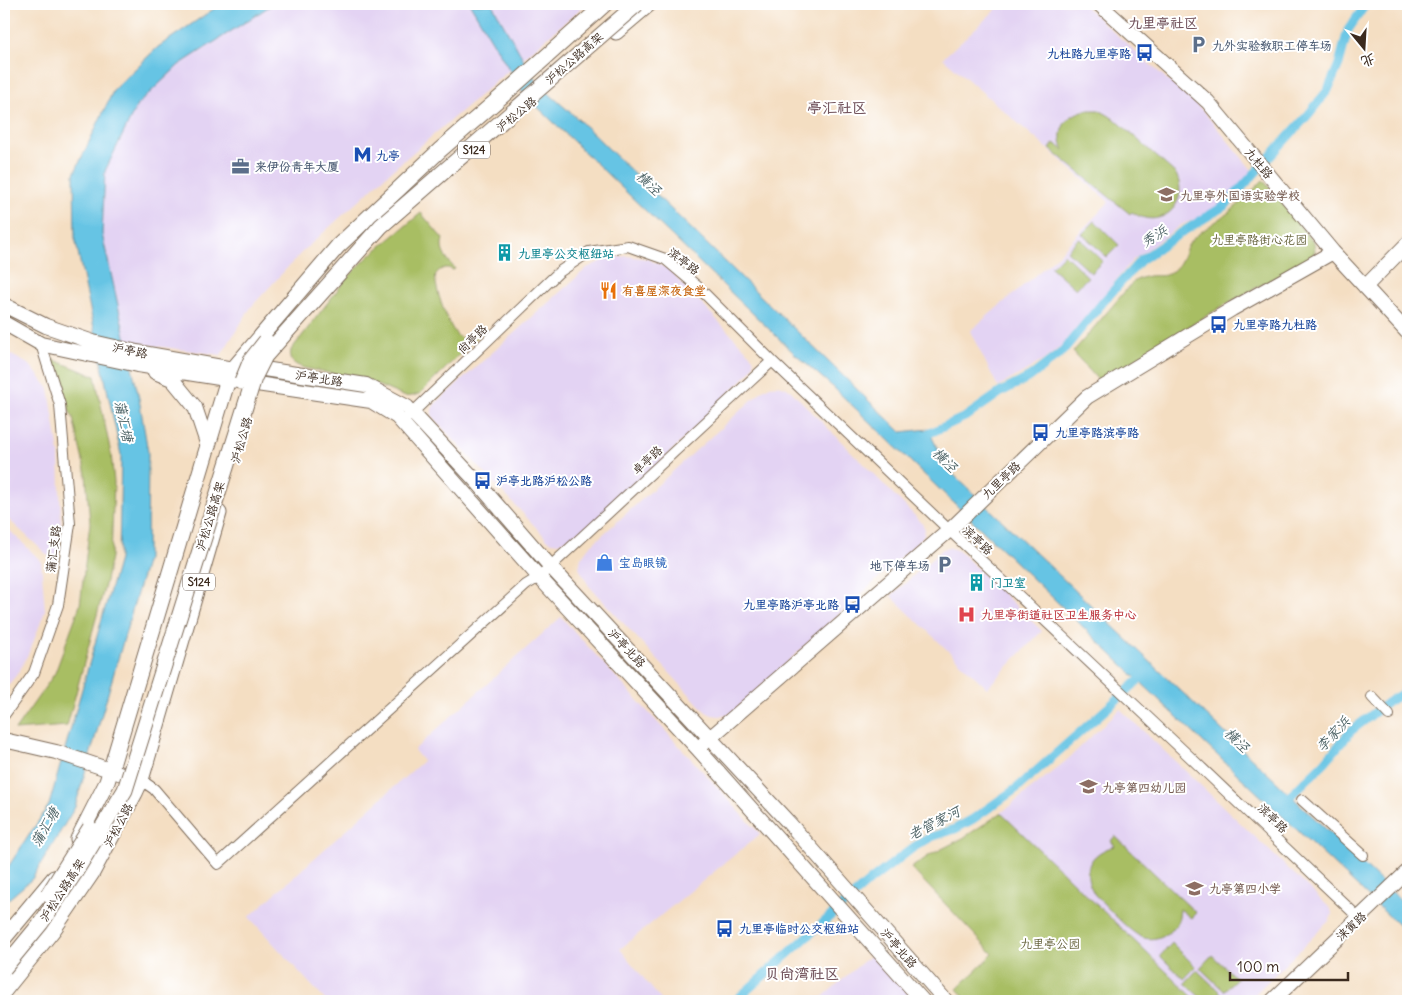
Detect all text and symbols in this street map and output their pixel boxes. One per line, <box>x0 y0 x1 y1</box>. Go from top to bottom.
district label: 九里亭社区 <box>1128 14 1198 32</box>
north arrow <box>1340 22 1390 72</box>
street label: 沪松公路高架 <box>542 29 606 87</box>
parking icon: 九外实验教职工停车场 <box>1188 35 1208 55</box>
place label: 九外实验教职工停车场 <box>1212 38 1332 53</box>
bus stop icon: 九杜路九里亭路 <box>1135 43 1155 63</box>
place label: 九杜路九里亭路 <box>1047 46 1131 61</box>
text: 北 <box>1359 50 1377 71</box>
street label: 沪松公路 <box>493 93 539 135</box>
district label: 亭汇社区 <box>807 98 867 117</box>
road number: S124 <box>458 142 490 158</box>
street label: 九杜路 <box>1242 144 1276 182</box>
metro station icon: 九亭 <box>352 145 372 165</box>
place label: 九亭 <box>376 148 400 163</box>
office icon: 来伊份青年大厦 <box>231 156 251 176</box>
place label: 来伊份青年大厦 <box>255 159 339 174</box>
water label: 横泾 <box>633 167 666 200</box>
school or university icon: 九里亭外国语实验学校 <box>1156 185 1176 205</box>
place label: 九里亭外国语实验学校 <box>1180 188 1300 203</box>
water label: 秀浜 <box>1137 220 1171 251</box>
park label: 九里亭路街心花园 <box>1211 232 1307 247</box>
building icon: 九里亭公交枢纽站 <box>494 243 514 263</box>
street label: 滨亭路 <box>665 244 703 278</box>
place label: 九里亭公交枢纽站 <box>518 246 614 261</box>
restaurant icon: 有喜屋深夜食堂 <box>598 280 618 300</box>
place label: 有喜屋深夜食堂 <box>622 283 706 298</box>
bus stop icon: 九里亭路九杜路 <box>1209 314 1229 334</box>
place label: 九里亭路九杜路 <box>1233 317 1317 332</box>
street label: 尚亭路 <box>454 321 490 357</box>
street label: 沪亭路 <box>111 339 149 361</box>
street label: 沪亭北路 <box>294 367 344 389</box>
water label: 蒲汇塘 <box>111 399 138 445</box>
street label: 沪松公路 <box>227 415 255 465</box>
bus stop icon: 九里亭路滨亭路 <box>1031 422 1051 442</box>
place label: 九里亭路滨亭路 <box>1055 425 1139 440</box>
street label: 卓亭路 <box>629 442 665 478</box>
water label: 横泾 <box>929 444 962 477</box>
street label: 九里亭路 <box>979 458 1023 502</box>
bus stop icon: 沪亭北路沪松公路 <box>472 470 492 490</box>
place label: 沪亭北路沪松公路 <box>496 473 592 488</box>
street label: 沪松公路高架 <box>192 479 228 553</box>
street label: 滨亭路 <box>960 522 996 558</box>
street label: 蒲汇支路 <box>43 524 63 574</box>
shop icon: 宝岛眼镜 <box>595 552 615 572</box>
place label: 宝岛眼镜 <box>619 555 667 570</box>
parking icon: 地下停车场 <box>934 555 954 575</box>
place label: 地下停车场 <box>870 558 930 573</box>
building icon: 门卫室 <box>966 572 986 592</box>
road number: S124 <box>183 574 215 590</box>
place label: 门卫室 <box>990 575 1026 590</box>
bus stop icon: 九里亭路沪亭北路 <box>843 594 863 614</box>
place label: 九里亭路沪亭北路 <box>743 597 839 612</box>
hospital icon: 九里亭街道社区卫生服务中心 <box>957 604 977 624</box>
place label: 九里亭街道社区卫生服务中心 <box>981 607 1137 622</box>
street label: 沪亭北路 <box>605 625 649 671</box>
water label: 李家浜 <box>1312 712 1355 755</box>
water label: 横泾 <box>1221 724 1254 757</box>
school or university icon: 九亭第四幼儿园 <box>1078 777 1098 797</box>
place label: 九亭第四幼儿园 <box>1102 780 1186 795</box>
street label: 沪松公路 <box>100 800 136 850</box>
street label: 滨亭路 <box>1255 800 1291 836</box>
water label: 老管家河 <box>905 801 965 844</box>
water label: 蒲汇塘 <box>27 803 64 850</box>
street label: 沪松公路高架 <box>36 856 88 924</box>
school or university icon: 九亭第四小学 <box>1185 878 1205 898</box>
place label: 九亭第四小学 <box>1209 881 1281 896</box>
street label: 涞寅路 <box>1333 908 1369 944</box>
bus stop icon: 九里亭临时公交枢纽站 <box>715 918 735 938</box>
place label: 九里亭临时公交枢纽站 <box>739 921 859 936</box>
street label: 沪亭北路 <box>878 925 920 971</box>
park label: 九里亭公园 <box>1020 936 1080 951</box>
scale bar <box>1230 950 1347 982</box>
text: 100 m <box>1237 957 1279 976</box>
district label: 贝尚湾社区 <box>764 964 840 983</box>

